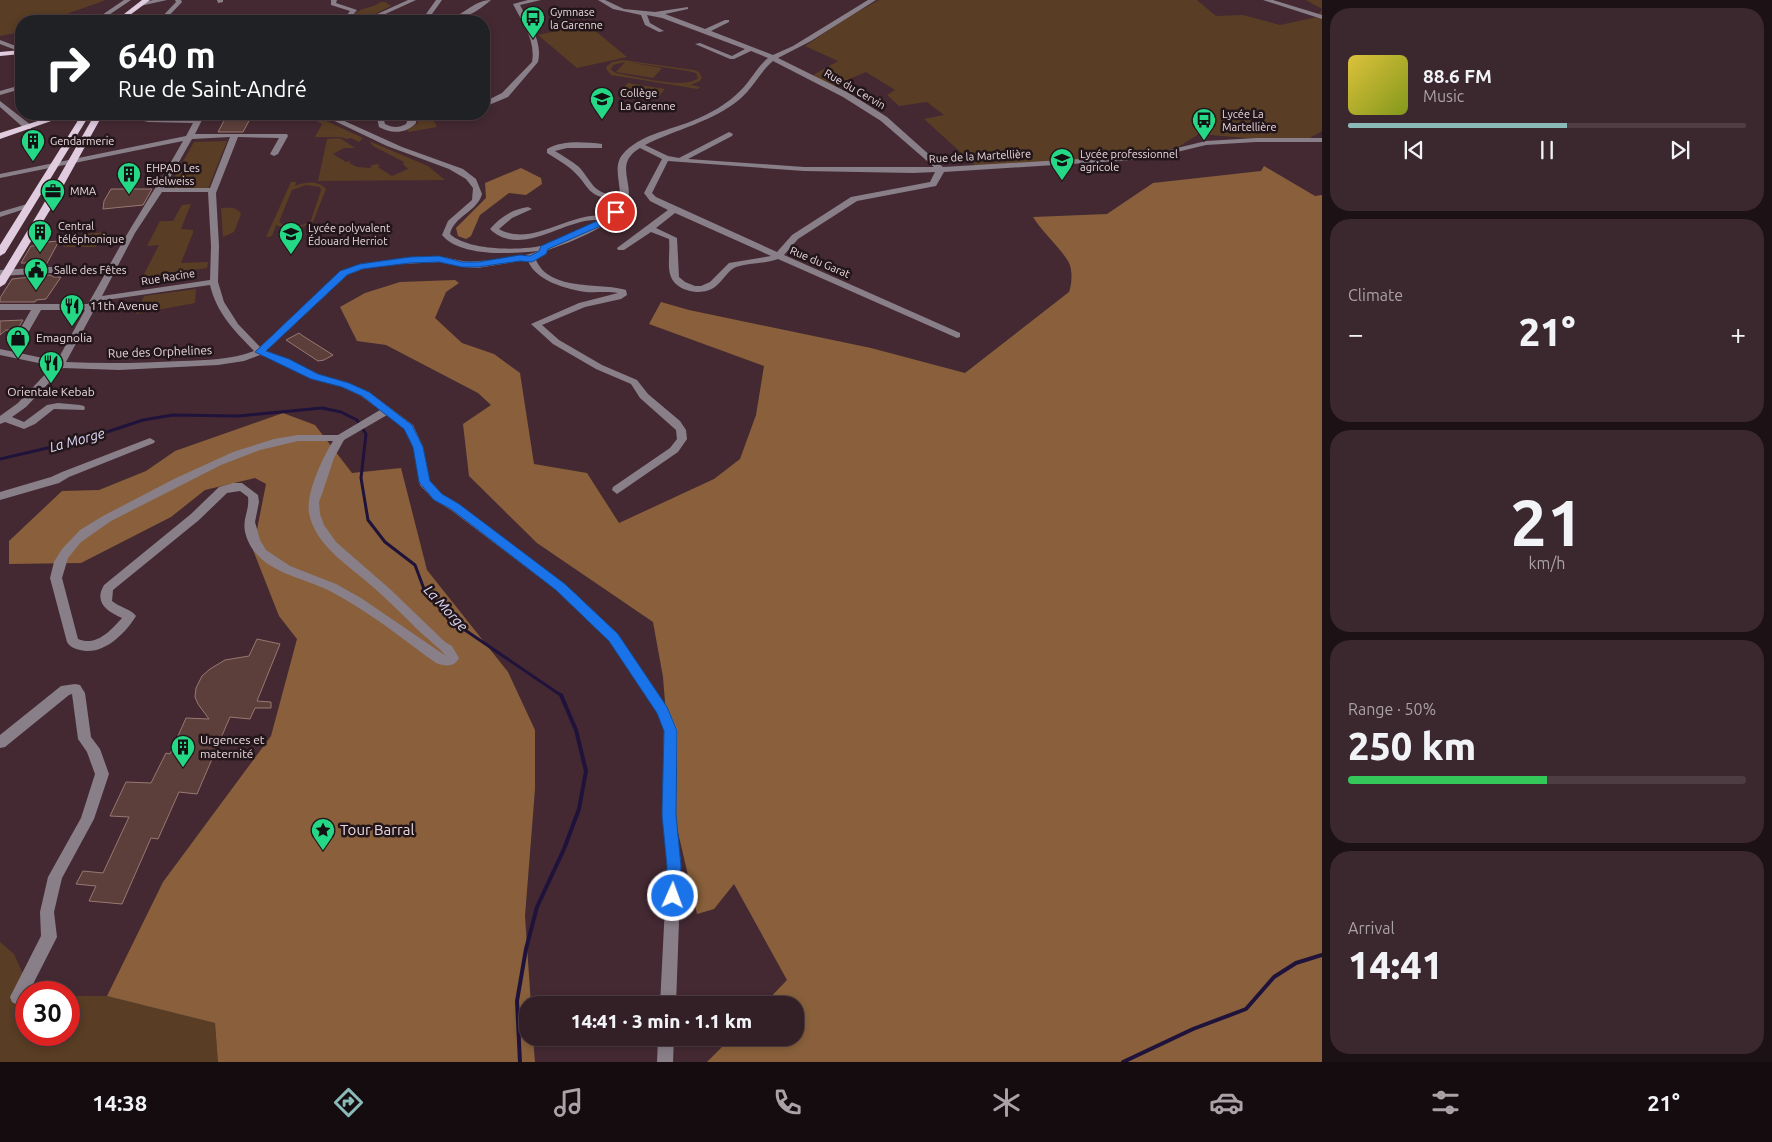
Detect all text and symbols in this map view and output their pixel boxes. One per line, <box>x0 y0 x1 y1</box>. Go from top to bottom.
bus stop icon: Gymnase la Garenne <box>520 5 546 39</box>
place label: Gymnase la Garenne <box>550 6 603 31</box>
icon: right <box>35 35 100 100</box>
text: 640 m <box>118 35 216 75</box>
text: 88.6 FM <box>1423 65 1492 87</box>
street label: Rue du Cervin <box>822 67 888 111</box>
text: Rue de Saint-André <box>118 76 307 101</box>
school or university icon: Collège La Garenne <box>589 86 615 120</box>
place label: Collège La Garenne <box>620 87 676 112</box>
text: Music <box>1423 87 1464 105</box>
bus stop icon: Lycée La Martellière <box>1191 107 1217 141</box>
place label: Lycée La Martellière <box>1222 108 1277 133</box>
building icon: Gendarmerie <box>20 128 46 162</box>
place label: Gendarmerie <box>50 135 114 147</box>
icon: previous <box>1400 136 1428 164</box>
icon: pause <box>1533 136 1561 164</box>
icon: next <box>1666 136 1694 164</box>
street label: Rue de la Martellière <box>929 147 1031 165</box>
school or university icon: Lycée professionnel agricole <box>1049 147 1075 181</box>
place label: Lycée professionnel agricole <box>1080 148 1178 173</box>
building icon: EHPAD Les Edelweiss <box>116 161 142 195</box>
place label: EHPAD Les Edelweiss <box>146 162 200 187</box>
office icon: MMA <box>40 178 66 212</box>
place label: MMA <box>70 185 97 197</box>
pin <box>595 191 637 233</box>
icon: arrive <box>602 198 630 226</box>
building icon: Central téléphonique <box>27 219 53 253</box>
place label: Central téléphonique <box>58 220 124 245</box>
school or university icon: Lycée polyvalent Édouard Herriot <box>278 221 304 255</box>
place label: Lycée polyvalent Édouard Herriot <box>308 222 391 247</box>
street label: Rue du Garat <box>788 244 852 280</box>
public building icon: Salle des Fêtes <box>23 257 49 291</box>
place label: Salle des Fêtes <box>54 264 127 276</box>
street label: Rue Racine <box>140 267 196 287</box>
text: Climate <box>1348 286 1403 304</box>
restaurant icon: 11th Avenue <box>59 293 85 327</box>
place label: 11th Avenue <box>90 299 158 312</box>
text: 21° <box>1519 311 1575 353</box>
text: − <box>1348 318 1364 349</box>
text: + <box>1730 318 1746 349</box>
shop icon: Emagnolia <box>5 325 31 359</box>
place label: Emagnolia <box>36 331 92 344</box>
street label: Rue des Orphelines <box>108 343 212 360</box>
restaurant icon: Orientale Kebab <box>38 350 64 384</box>
place label: Orientale Kebab <box>7 385 95 398</box>
water label: La Morge <box>48 425 106 455</box>
text: 21 <box>1510 485 1584 558</box>
text: km/h <box>1529 554 1565 572</box>
water label: La Morge <box>421 582 471 634</box>
text: Range · 50% <box>1348 700 1436 718</box>
text: 250 km <box>1348 725 1476 767</box>
place label: Urgences et maternité <box>200 733 265 760</box>
building icon: Urgences et maternité <box>170 734 196 768</box>
place icon: Tour Barral <box>310 817 336 851</box>
place label: Tour Barral <box>340 821 414 838</box>
position arrow <box>646 869 698 921</box>
text: Arrival <box>1348 919 1395 937</box>
text: 14:41 <box>1348 944 1443 986</box>
speed limit sign: 30 <box>15 981 80 1046</box>
text: 14:41 · 3 min · 1.1 km <box>571 1010 752 1032</box>
icon: directions <box>331 1085 366 1120</box>
icon: music <box>551 1085 586 1120</box>
icon: phone <box>770 1085 805 1120</box>
icon: climate <box>989 1085 1024 1120</box>
icon: car <box>1209 1085 1244 1120</box>
icon: filters <box>1428 1085 1463 1120</box>
text: 14:38 <box>92 1090 147 1115</box>
text: 21° <box>1647 1090 1680 1115</box>

